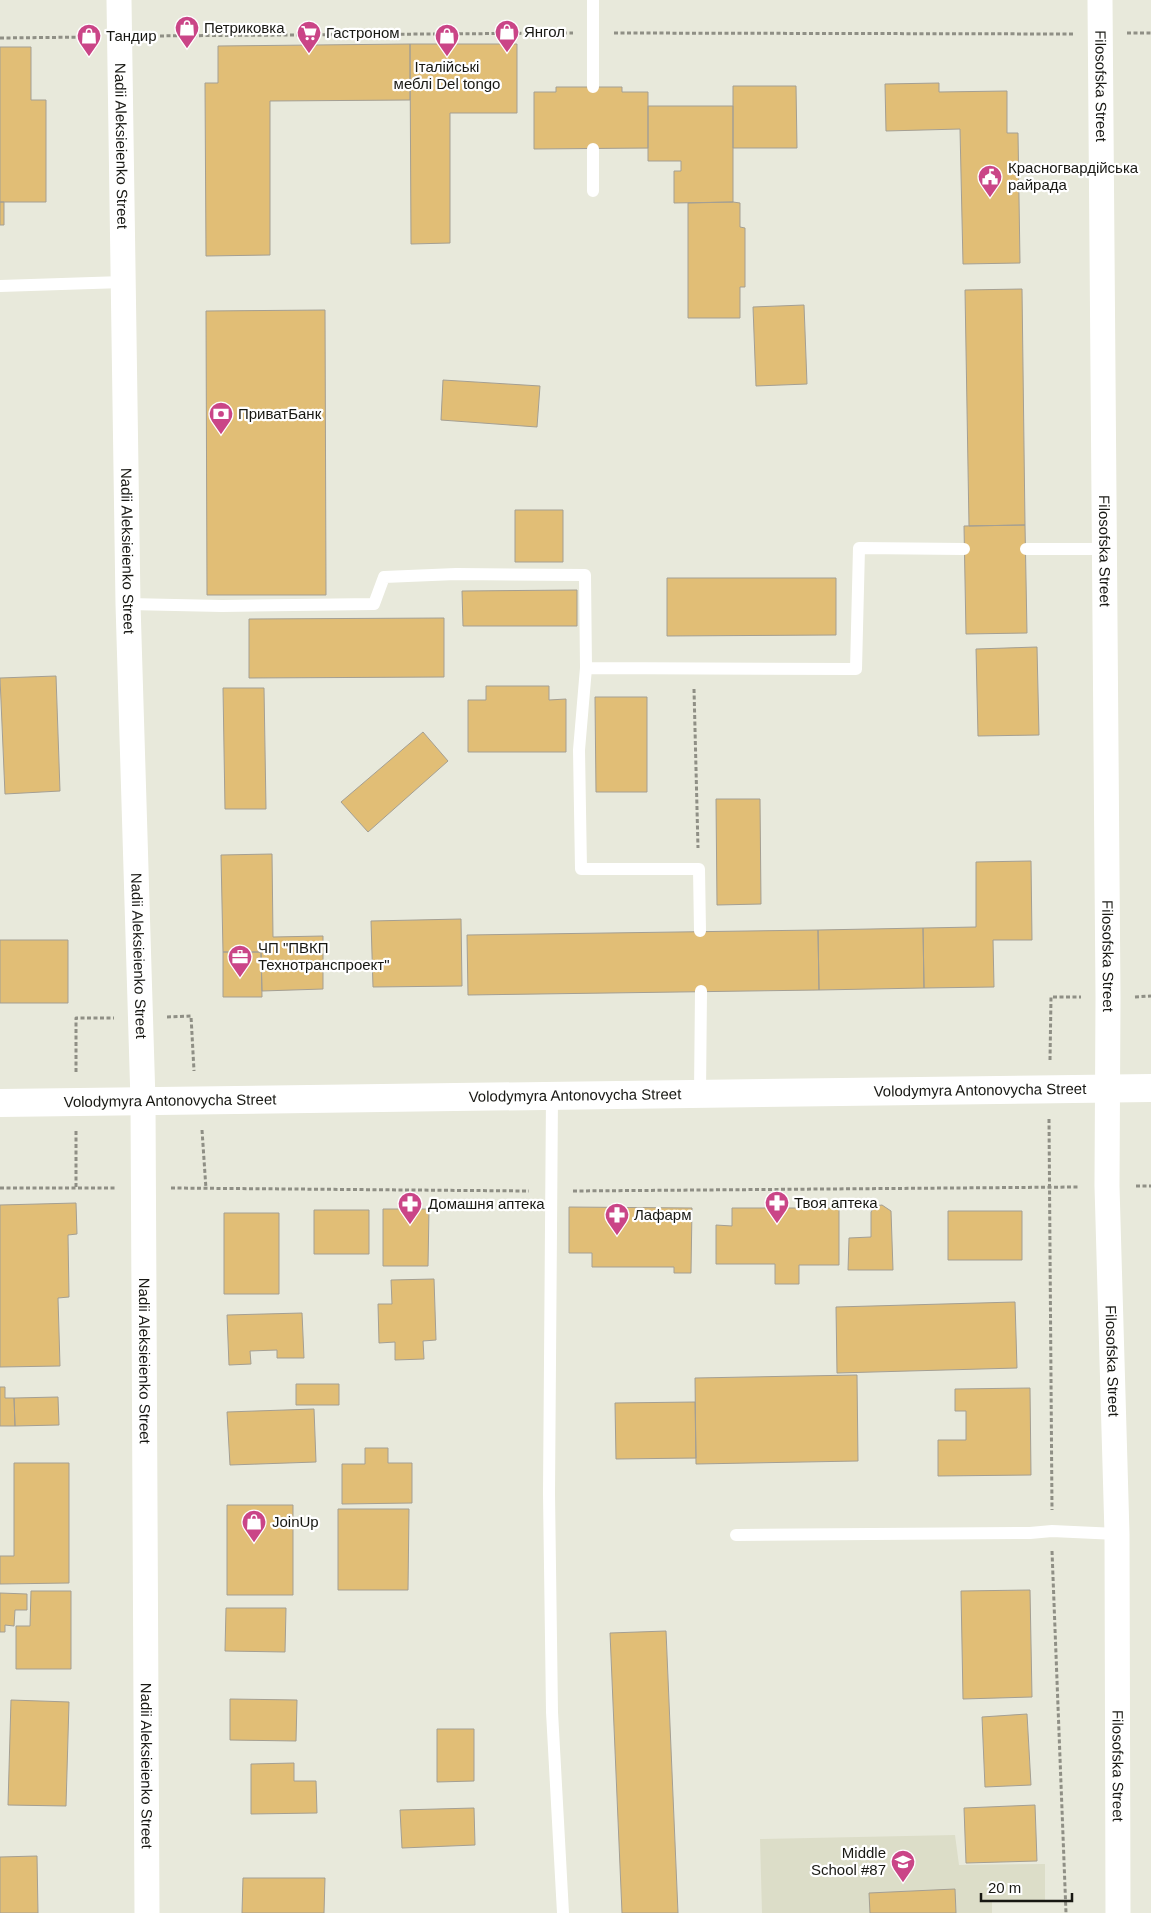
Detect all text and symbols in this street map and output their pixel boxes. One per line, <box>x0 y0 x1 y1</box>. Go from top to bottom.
shop icon: Петриковка <box>174 15 200 49</box>
place label: Петриковка <box>204 19 285 36</box>
shop icon: Янгол <box>494 19 520 53</box>
supermarket icon: Гастроном <box>296 20 322 54</box>
shop icon: Тандир <box>76 23 102 57</box>
shop icon: Італійські меблі Del tongo <box>434 23 460 57</box>
place label: Янгол <box>524 23 565 40</box>
place label: Гастроном <box>326 24 400 41</box>
place label: Тандир <box>106 27 157 44</box>
street label: Filosofska Street <box>1092 30 1110 143</box>
place label: Італійські меблі Del tongo <box>394 58 500 92</box>
street label: Nadii Aleksieienko Street <box>112 63 131 230</box>
place label: Красногвардійська райрада <box>1008 159 1139 193</box>
public building icon: Красногвардійська райрада <box>977 164 1003 198</box>
bank icon: ПриватБанк <box>208 401 234 435</box>
place label: ПриватБанк <box>238 405 322 422</box>
street label: Nadii Aleksieienko Street <box>118 468 138 635</box>
street label: Filosofska Street <box>1096 495 1114 608</box>
street label: Nadii Aleksieienko Street <box>128 873 150 1040</box>
street label: Filosofska Street <box>1099 900 1117 1013</box>
place label: ЧП "ПВКП Технотранспроект" <box>258 939 390 973</box>
office icon: ЧП "ПВКП Технотранспроект" <box>227 944 253 978</box>
street label: Volodymyra Antonovycha Street <box>873 1080 1087 1100</box>
street label: Volodymyra Antonovycha Street <box>468 1085 682 1105</box>
street label: Volodymyra Antonovycha Street <box>64 1090 277 1110</box>
pharmacy icon: Твоя аптека <box>764 1190 790 1224</box>
pharmacy icon: Домашня аптека <box>397 1191 423 1225</box>
place label: Твоя аптека <box>794 1194 878 1211</box>
place label: Домашня аптека <box>428 1195 545 1212</box>
pharmacy icon: Лафарм <box>604 1202 630 1236</box>
place label: Лафарм <box>634 1206 692 1223</box>
street label: Nadii Aleksieienko Street <box>136 1278 154 1445</box>
street label: Filosofska Street <box>1102 1305 1123 1418</box>
shop icon: JoinUp <box>241 1509 267 1543</box>
place label: JoinUp <box>272 1513 319 1530</box>
street label: Nadii Aleksieienko Street <box>138 1683 156 1850</box>
street label: Filosofska Street <box>1109 1710 1127 1823</box>
place label: Middle School #87 <box>811 1844 886 1878</box>
school or university icon: Middle School #87 <box>890 1849 916 1883</box>
scale bar <box>981 1870 1072 1902</box>
text: 20 m <box>988 1879 1021 1896</box>

